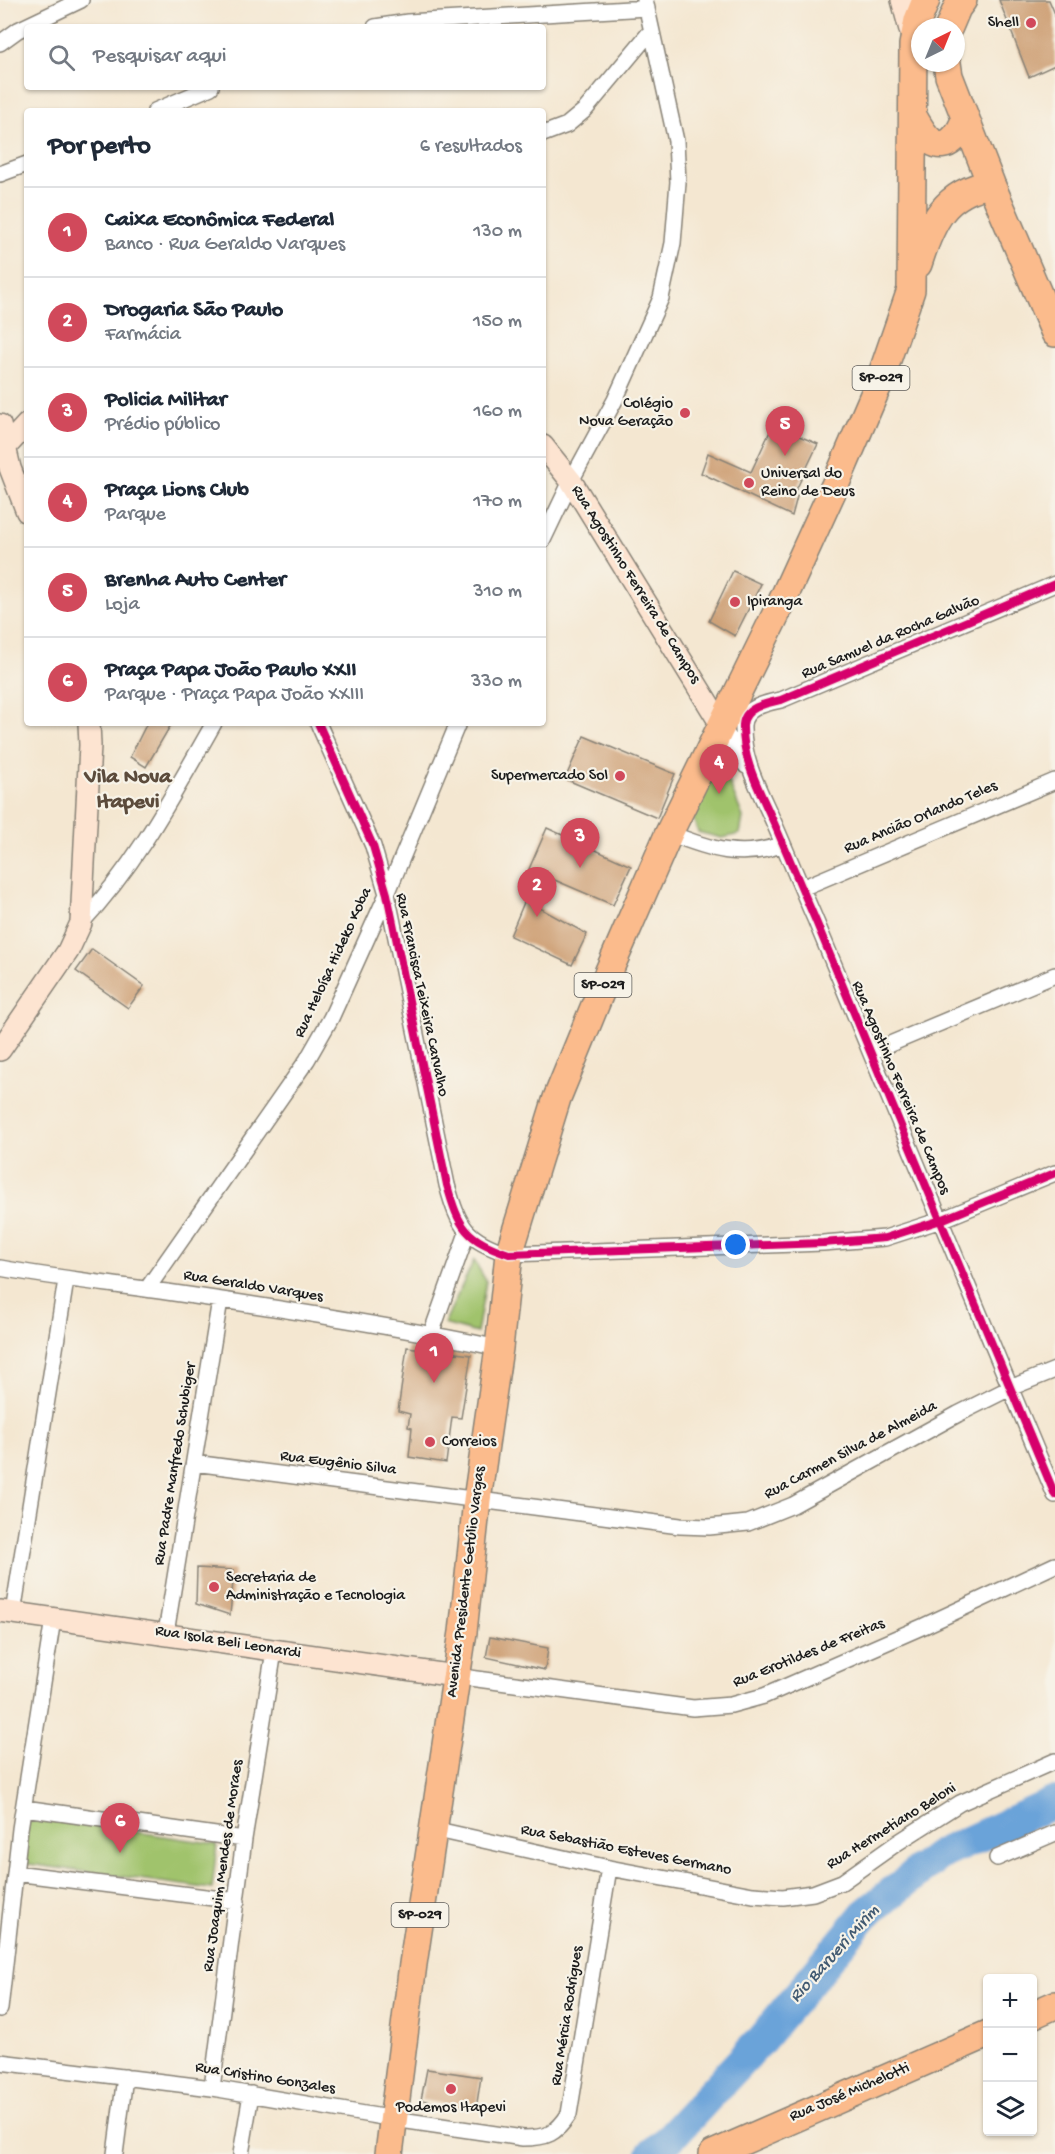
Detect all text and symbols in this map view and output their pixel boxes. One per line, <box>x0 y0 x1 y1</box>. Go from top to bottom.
place label: Shell <box>988 14 1019 33</box>
marker: Shell <box>1024 16 1038 30</box>
north arrow <box>911 18 965 72</box>
search box <box>24 24 546 90</box>
icon: search <box>45 41 78 74</box>
text: Pesquisar aqui <box>93 44 227 70</box>
text: Por perto <box>48 132 151 163</box>
text: 6 resultados <box>420 136 522 159</box>
text: Caixa Econômica Federal <box>105 208 334 234</box>
text: 1 <box>63 221 72 244</box>
text: 130 m <box>473 221 522 244</box>
text: Banco · Rua Geraldo Varques <box>105 234 345 257</box>
text: Drogaria São Paulo <box>105 298 283 324</box>
text: 2 <box>63 311 72 334</box>
text: 150 m <box>473 311 522 334</box>
text: Farmácia <box>105 324 181 347</box>
road number: SP-029 <box>852 366 910 390</box>
text: Policia Militar <box>105 388 226 414</box>
place label: Colégio Nova Geração <box>579 395 673 432</box>
text: 3 <box>62 401 73 424</box>
text: 160 m <box>473 401 522 424</box>
marker: Colégio Nova Geração <box>678 406 692 420</box>
pin: 5 <box>766 406 804 456</box>
text: Prédio público <box>105 414 220 437</box>
place label: Universal do Reino de Deus <box>761 465 855 502</box>
marker: Universal do Reino de Deus <box>742 476 756 490</box>
text: Praça Lions Club <box>105 478 249 504</box>
street label: Rua Agostinho Ferreira de Campos <box>566 483 705 688</box>
text: 4 <box>63 491 72 514</box>
text: 170 m <box>473 491 522 514</box>
text: Parque <box>105 504 166 527</box>
text: Brenha Auto Center <box>105 568 286 594</box>
text: 5 <box>62 581 73 604</box>
text: 310 m <box>473 581 522 604</box>
street label: Rua Samuel da Rocha Galvão <box>799 592 983 684</box>
place label: Ipiranga <box>747 593 803 612</box>
text: Loja <box>105 594 140 617</box>
marker: Ipiranga <box>728 595 742 609</box>
text: Praça Papa João Paulo XXII <box>105 658 357 684</box>
text: 6 <box>62 671 73 694</box>
text: 330 m <box>471 671 522 694</box>
text: Parque · Praça Papa João XXIII <box>105 684 364 707</box>
pin: 4 <box>700 744 738 794</box>
district label: Vila Nova Itapevi <box>84 765 173 816</box>
place label: Supermercado Sol <box>491 767 608 786</box>
marker: Supermercado Sol <box>613 769 627 783</box>
street label: Rua Ancião Orlando Teles <box>842 777 1001 859</box>
pin: 3 <box>560 818 600 868</box>
pin: 2 <box>518 868 556 917</box>
street label: Rua Heloísa Hideko Koba <box>291 884 378 1041</box>
street label: Rua Francisca Teixeira Carvalho <box>390 891 452 1099</box>
road number: SP-029 <box>574 973 632 997</box>
street label: Rua Agostinho Ferreira de Campos <box>846 979 954 1199</box>
your location <box>721 1230 750 1259</box>
street label: Rua Geraldo Varques <box>182 1267 325 1308</box>
pin: 1 <box>414 1334 454 1383</box>
street label: Rua Padre Manfredo Schubiger <box>151 1360 202 1567</box>
street label: Rua Carmen Silva de Almeida <box>761 1397 941 1505</box>
place label: Correios <box>442 1433 497 1452</box>
marker: Correios <box>423 1435 437 1449</box>
street label: Rua Eugênio Silva <box>279 1447 398 1481</box>
street label: Avenida Presidente Getúlio Vargas <box>443 1464 491 1699</box>
place label: Secretaria de Administração e Tecnologia <box>226 1569 406 1606</box>
marker: Secretaria de Administração e Tecnologia <box>207 1580 221 1594</box>
street label: Rua Erotildes de Freitas <box>730 1615 889 1693</box>
street label: Rua Isola Beli Leonardi <box>154 1622 302 1664</box>
street label: Rua Joaquim Mendes de Moraes <box>200 1758 248 1973</box>
street label: Rua Hermetiano Beloni <box>824 1779 960 1875</box>
pin: 6 <box>100 1804 140 1853</box>
street label: Rua Sebastião Esteves Germano <box>519 1821 733 1881</box>
water label: Rio Barueri Mirim <box>786 1901 885 2007</box>
road number: SP-029 <box>392 1903 448 1927</box>
street label: Rua Mércia Rodrigues <box>548 1944 589 2087</box>
map controls <box>983 1974 1037 2136</box>
button: + <box>983 1974 1037 2028</box>
button: − <box>983 2028 1037 2082</box>
street label: Rua Cristino Gonzales <box>194 2059 337 2100</box>
street label: Rua José Michelotti <box>787 2059 913 2127</box>
marker: Podemos Itapevi <box>444 2082 458 2096</box>
button: layers <box>983 2082 1037 2136</box>
place label: Podemos Itapevi <box>395 2099 506 2118</box>

